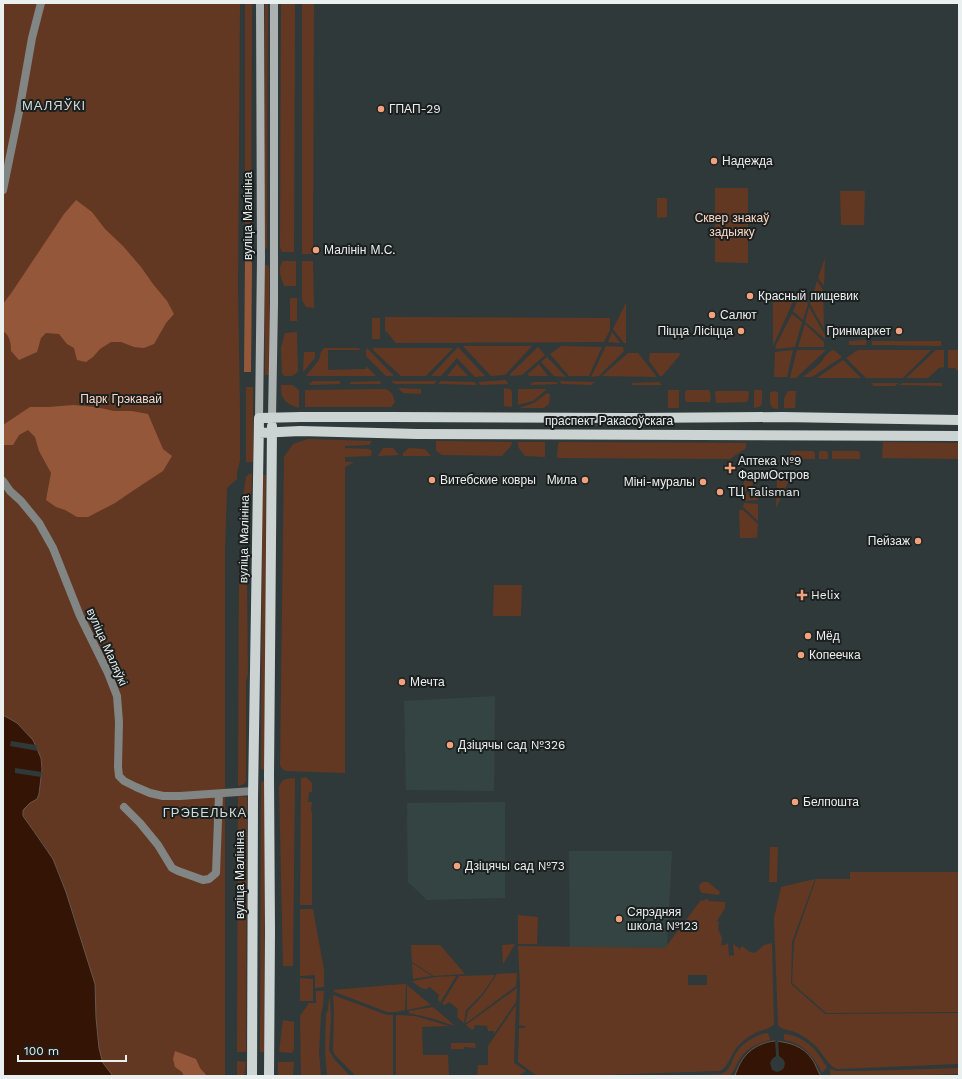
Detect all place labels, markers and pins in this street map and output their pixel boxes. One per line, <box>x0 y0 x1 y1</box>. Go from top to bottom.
place label: ГПАП-29 <box>389 102 441 116</box>
marker: ГПАП-29 <box>376 104 386 114</box>
place label: Надежда <box>722 154 773 168</box>
marker: Надежда <box>709 156 719 166</box>
place label: Малінін М.С. <box>324 243 396 257</box>
marker: Малінін М.С. <box>311 245 321 255</box>
place label: Красный пищевик <box>758 289 859 303</box>
marker: Красный пищевик <box>745 291 755 301</box>
place label: Салют <box>720 308 757 322</box>
marker: Салют <box>707 310 717 320</box>
place label: Піцца Лісіцца <box>658 324 733 338</box>
place label: Гринмаркет <box>826 324 891 338</box>
marker: Піцца Лісіцца <box>736 326 746 336</box>
marker: Гринмаркет <box>894 326 904 336</box>
place label: Аптека №9 ФармОстров <box>738 454 809 482</box>
marker: Аптека №9 ФармОстров <box>725 463 735 473</box>
place label: Витебские ковры <box>440 473 536 487</box>
place label: Мила <box>547 473 577 487</box>
marker: Витебские ковры <box>427 475 437 485</box>
marker: Мила <box>580 475 590 485</box>
place label: Міні-муралы <box>624 475 695 489</box>
marker: Міні-муралы <box>698 477 708 487</box>
place label: ТЦ Talisman <box>728 485 800 499</box>
marker: ТЦ Talisman <box>715 487 725 497</box>
place label: Пейзаж <box>868 534 910 548</box>
marker: Пейзаж <box>913 536 923 546</box>
place label: Helix <box>811 588 840 602</box>
marker: Helix <box>796 589 808 601</box>
place label: Мёд <box>816 629 840 643</box>
marker: Мёд <box>803 631 813 641</box>
place label: Копеечка <box>809 648 861 662</box>
marker: Копеечка <box>796 650 806 660</box>
place label: Мечта <box>410 675 445 689</box>
marker: Мечта <box>397 677 407 687</box>
place label: Дзіцячы сад №326 <box>458 738 565 752</box>
marker: Дзіцячы сад №326 <box>445 740 455 750</box>
place label: Белпошта <box>803 795 859 809</box>
marker: Белпошта <box>790 797 800 807</box>
place label: Дзіцячы сад №73 <box>465 859 565 873</box>
marker: Дзіцячы сад №73 <box>452 861 462 871</box>
place label: Сярэдняя школа №123 <box>627 905 698 933</box>
marker: Сярэдняя школа №123 <box>614 914 624 924</box>

